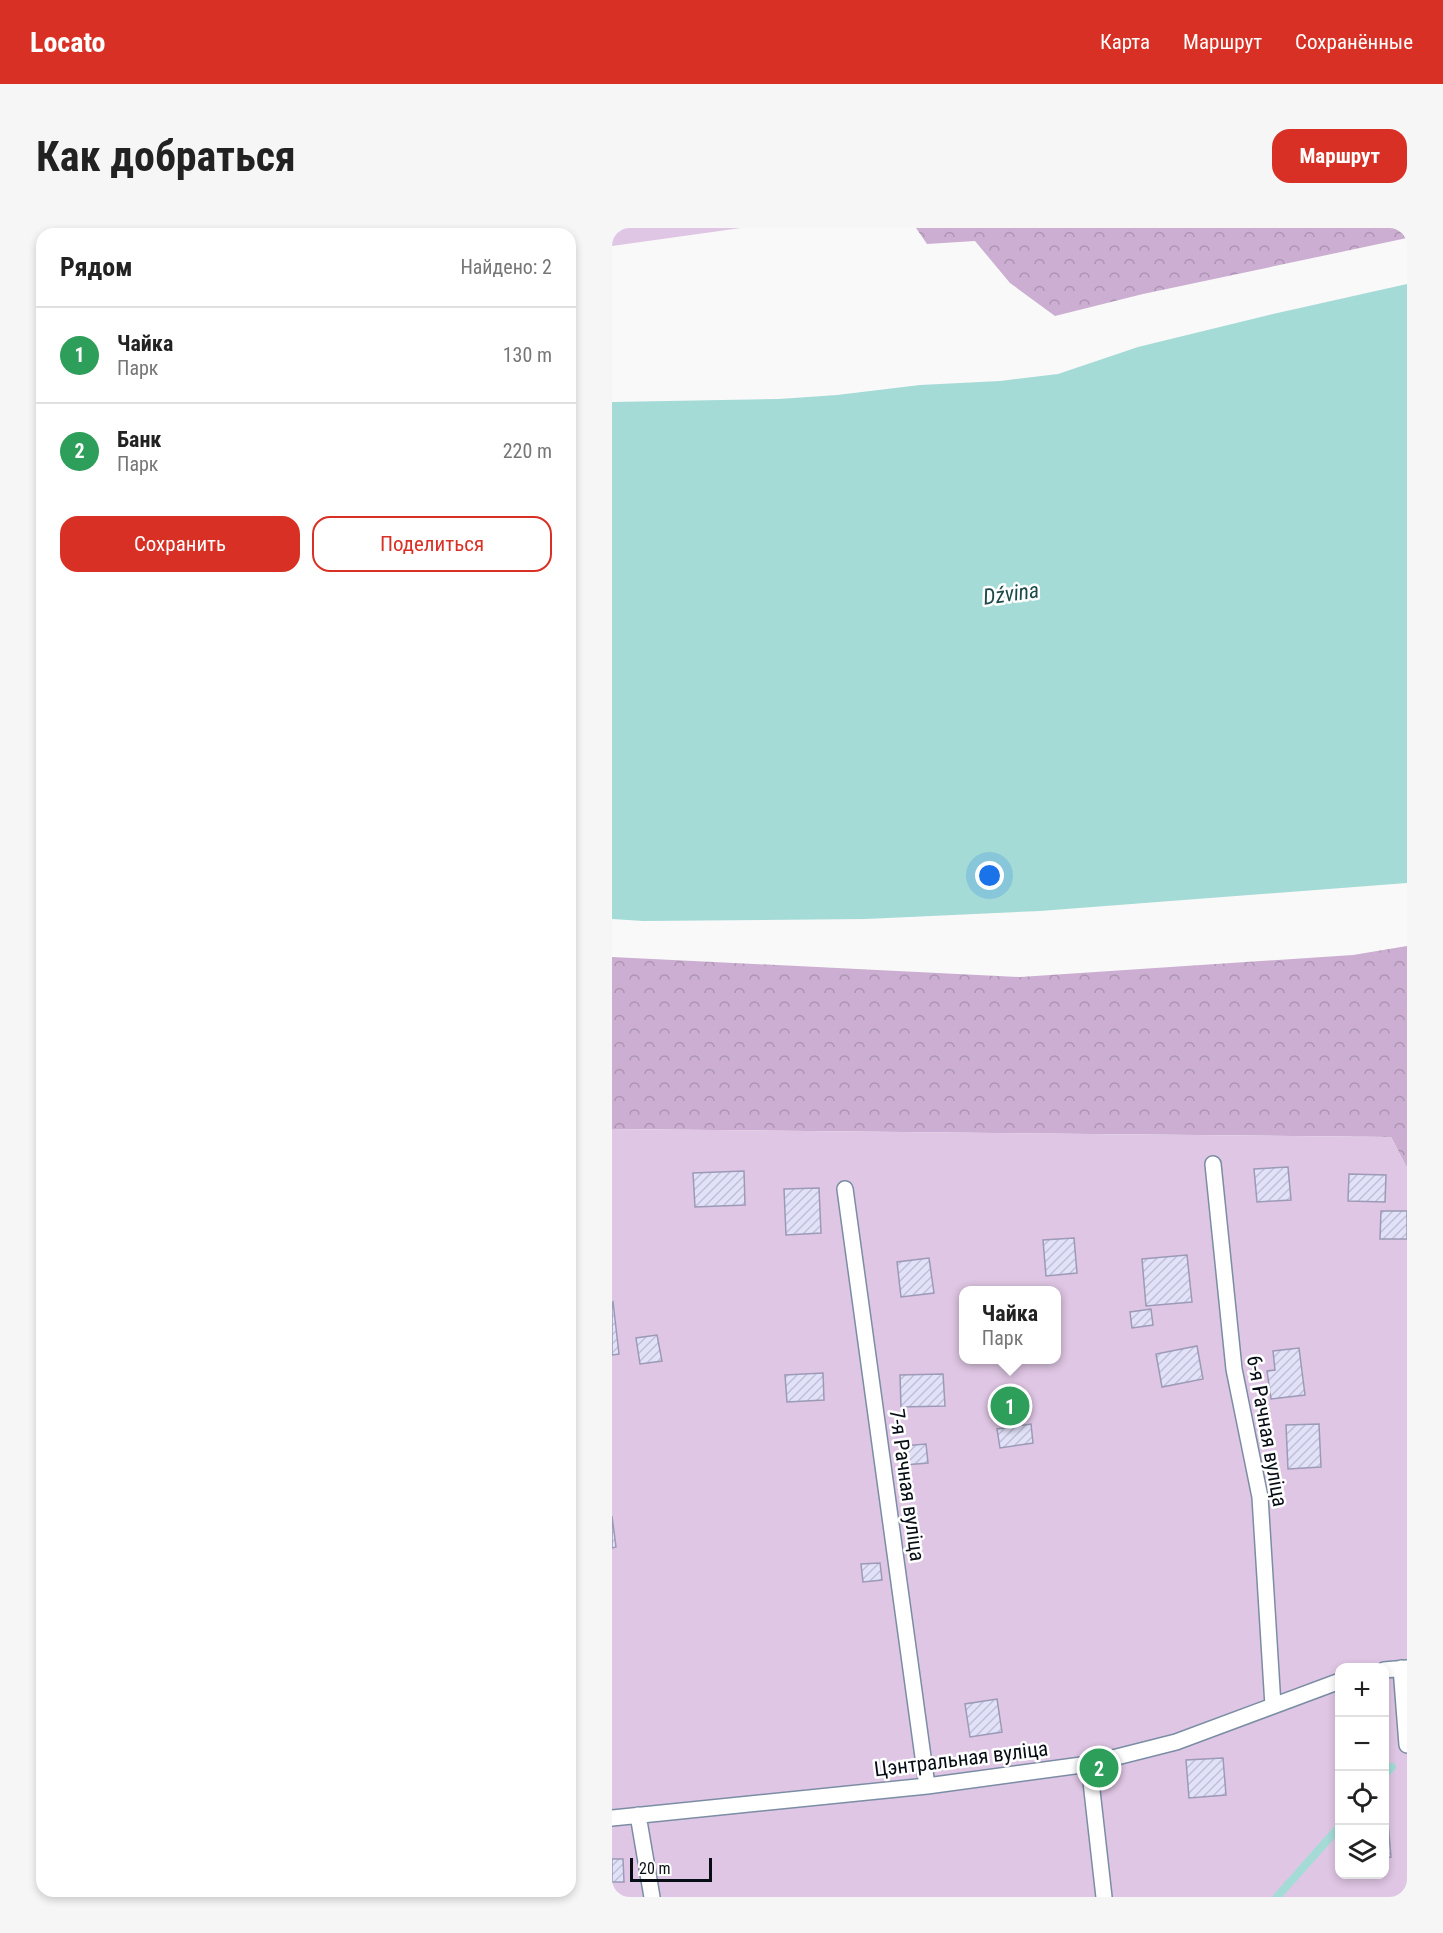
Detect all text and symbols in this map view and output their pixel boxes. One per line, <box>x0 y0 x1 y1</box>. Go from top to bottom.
text: Locato <box>30 26 106 59</box>
text: Карта <box>1100 30 1150 54</box>
text: Маршрут <box>1183 30 1262 54</box>
text: Сохранённые <box>1295 30 1413 54</box>
button: Маршрут <box>1272 129 1407 183</box>
text: Как добраться <box>36 132 296 181</box>
text: Рядом <box>60 252 132 282</box>
text: Найдено: 2 <box>460 255 552 279</box>
text: Чайка <box>117 331 173 356</box>
text: 1 <box>74 343 85 367</box>
text: 130 m <box>503 343 552 367</box>
text: Парк <box>117 356 158 380</box>
text: Банк <box>117 427 161 452</box>
text: 2 <box>74 439 85 463</box>
text: 220 m <box>503 439 552 463</box>
text: Парк <box>117 452 158 476</box>
button: Сохранить <box>60 516 300 572</box>
button: Поделиться <box>312 516 552 572</box>
water label: Dźvina <box>982 577 1041 610</box>
your location <box>975 861 1004 890</box>
popup <box>959 1286 1061 1364</box>
text: Чайка <box>982 1301 1038 1326</box>
text: Парк <box>982 1326 1023 1350</box>
street label: 6-я Рачная вуліца <box>1242 1353 1292 1509</box>
pin: 1 <box>990 1384 1030 1428</box>
street label: 7-я Рачная вуліца <box>884 1407 930 1563</box>
map controls <box>1335 1663 1389 1879</box>
button: + <box>1335 1663 1389 1717</box>
button: − <box>1335 1717 1389 1771</box>
street label: Цэнтральная вуліца <box>873 1736 1049 1782</box>
pin: 2 <box>1080 1746 1118 1790</box>
button: locate <box>1335 1771 1389 1825</box>
button: layers <box>1335 1825 1389 1879</box>
scale bar <box>630 1855 712 1882</box>
text: 20 m <box>639 1859 671 1878</box>

